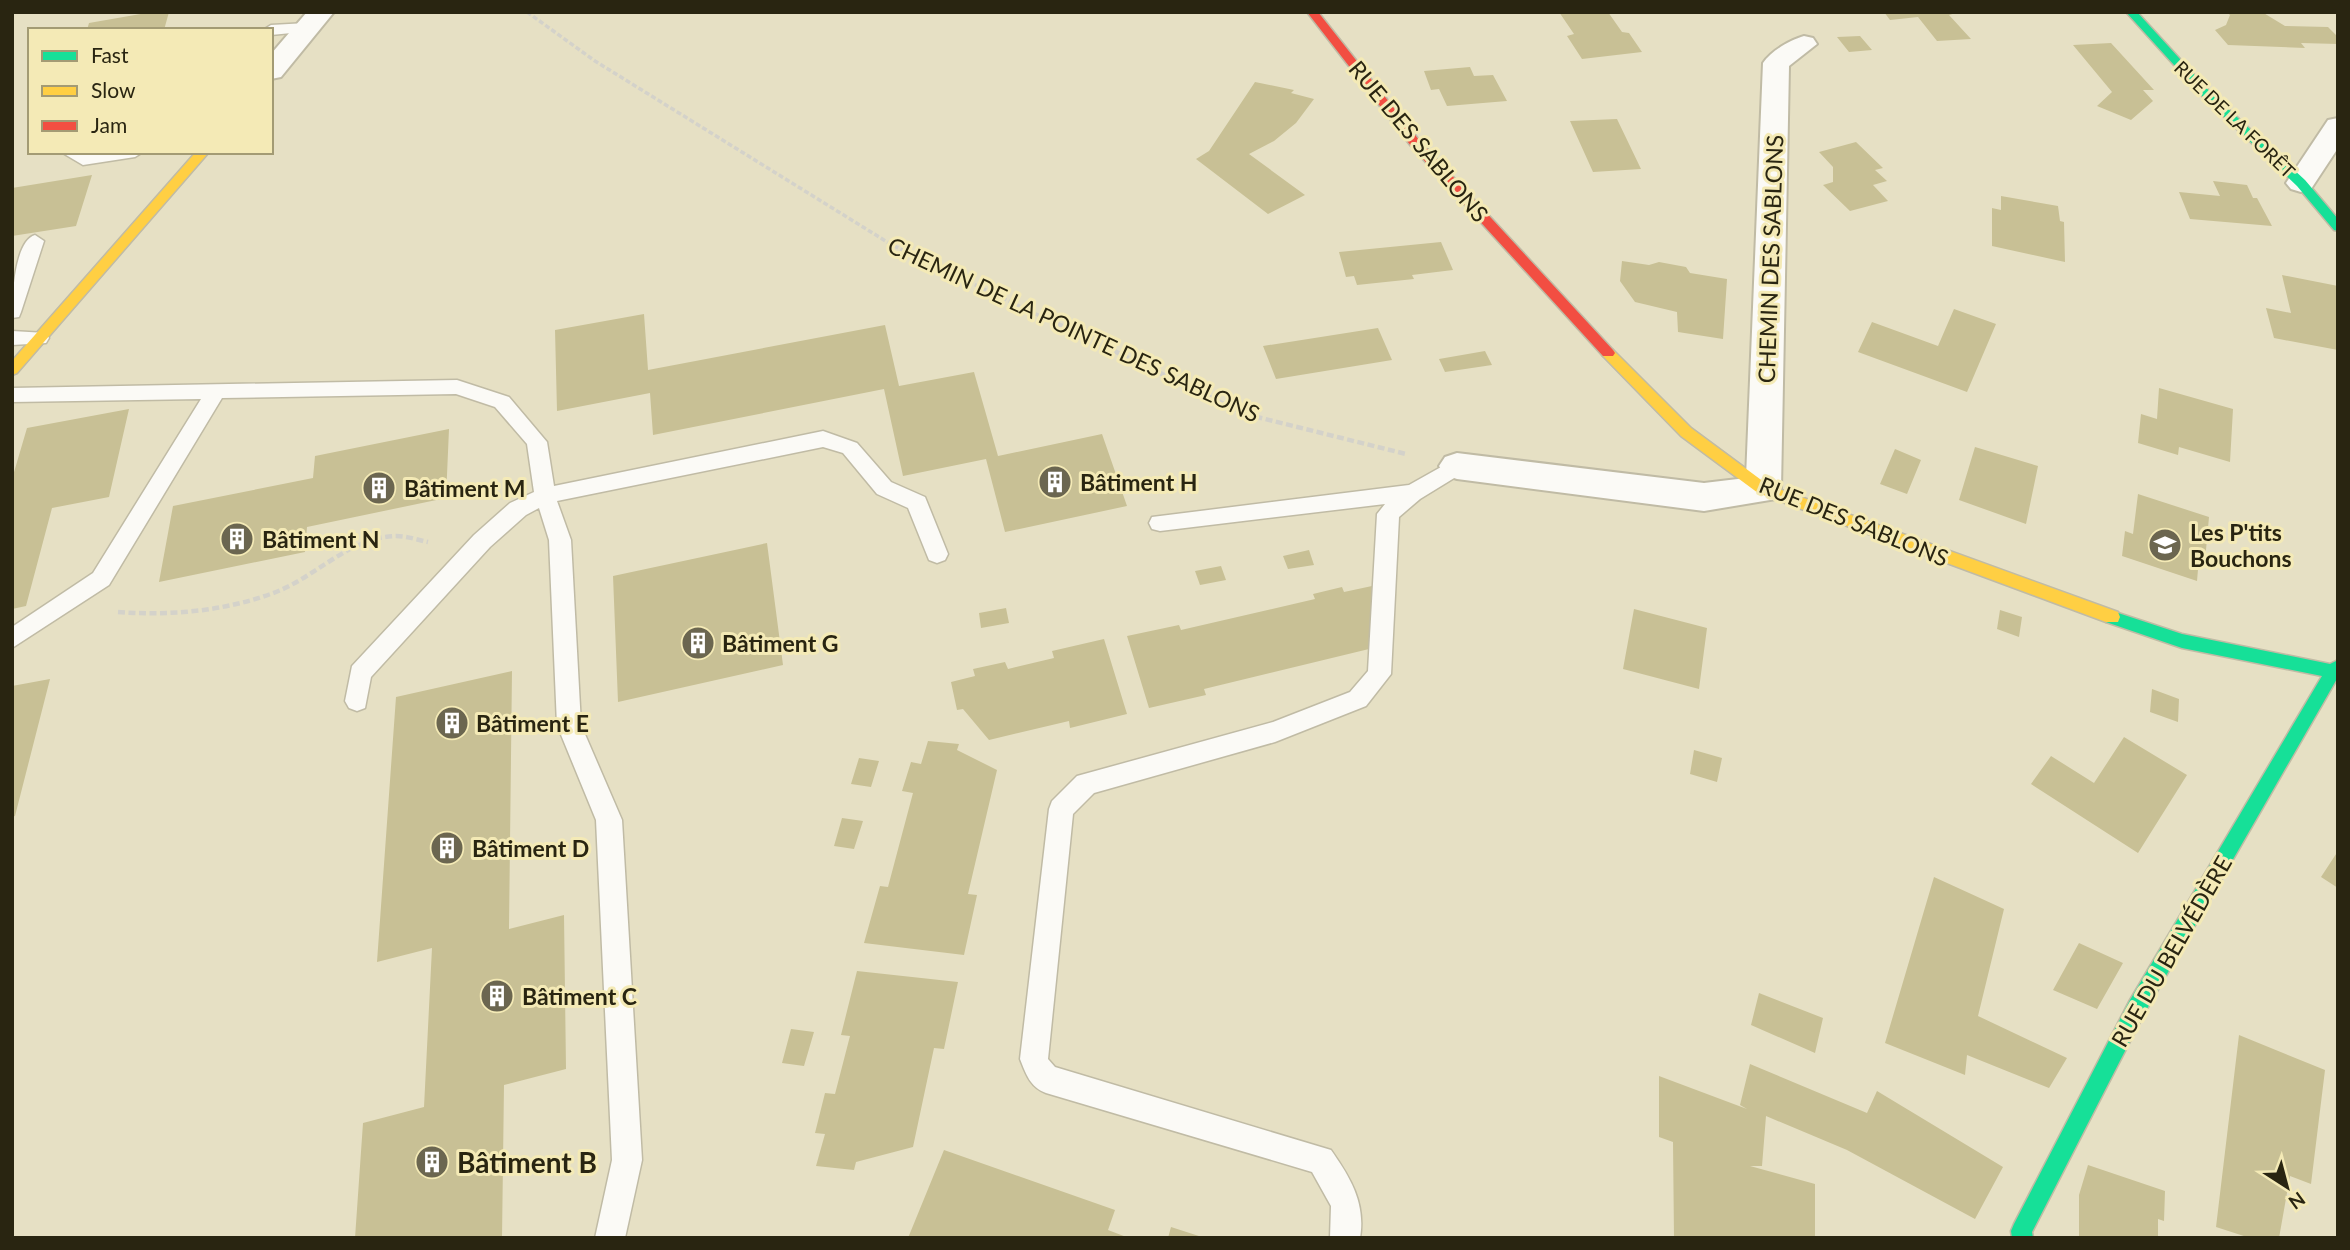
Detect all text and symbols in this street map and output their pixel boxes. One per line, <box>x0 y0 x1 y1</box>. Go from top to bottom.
legend <box>28 28 273 154</box>
text: Fast <box>91 42 129 67</box>
street label: RUE DES SABLONS <box>1343 55 1495 227</box>
street label: RUE DE LA FORÊT <box>2170 56 2300 182</box>
text: Slow <box>91 77 136 102</box>
text: Jam <box>91 112 127 137</box>
street label: CHEMIN DES SABLONS <box>1752 134 1788 384</box>
street label: CHEMIN DE LA POINTE DES SABLONS <box>884 230 1264 428</box>
building icon: Bâtiment H <box>1036 463 1074 501</box>
place label: Bâtiment H <box>1080 468 1198 496</box>
building icon: Bâtiment M <box>360 469 398 507</box>
street label: RUE DES SABLONS <box>1755 470 1953 572</box>
place label: Bâtiment M <box>404 474 526 502</box>
place label: Les P'tits Bouchons <box>2190 518 2292 572</box>
building icon: Bâtiment N <box>218 520 256 558</box>
place label: Bâtiment N <box>262 525 380 553</box>
school or university icon: Les P'tits Bouchons <box>2146 526 2184 564</box>
building icon: Bâtiment G <box>679 624 717 662</box>
place label: Bâtiment G <box>722 629 838 657</box>
building icon: Bâtiment E <box>433 704 471 742</box>
place label: Bâtiment E <box>476 709 589 737</box>
building icon: Bâtiment D <box>428 829 466 867</box>
place label: Bâtiment D <box>472 834 589 862</box>
street label: RUE DU BELVÉDÈRE <box>2105 850 2237 1052</box>
building icon: Bâtiment C <box>478 977 516 1015</box>
place label: Bâtiment C <box>522 982 637 1010</box>
building icon: Bâtiment B <box>413 1143 451 1181</box>
place label: Bâtiment B <box>457 1145 597 1179</box>
north arrow <box>2252 1152 2322 1222</box>
text: N <box>2285 1188 2310 1215</box>

